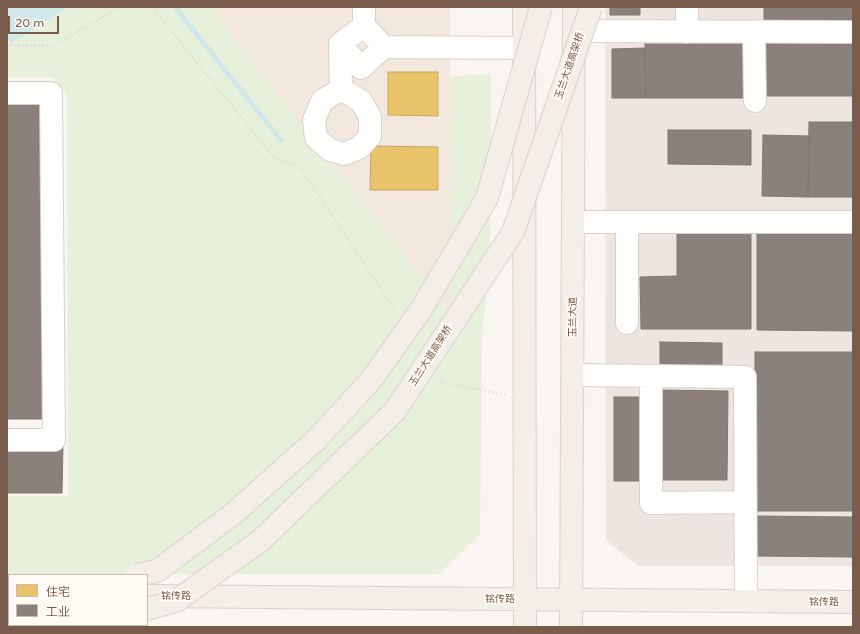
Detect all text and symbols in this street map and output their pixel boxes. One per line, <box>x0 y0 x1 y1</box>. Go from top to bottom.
scale bar <box>10 8 61 34</box>
text: 20 m <box>15 16 44 30</box>
street label: 玉兰大道高架桥 <box>553 31 587 101</box>
street label: 玉兰大道 <box>567 297 579 337</box>
street label: 玉兰大道高架桥 <box>407 323 455 389</box>
legend <box>8 574 148 626</box>
text: 住宅 <box>46 585 70 599</box>
street label: 铭传路 <box>161 590 191 602</box>
street label: 铭传路 <box>485 593 515 605</box>
street label: 铭传路 <box>809 596 839 608</box>
text: 工业 <box>46 605 70 619</box>

